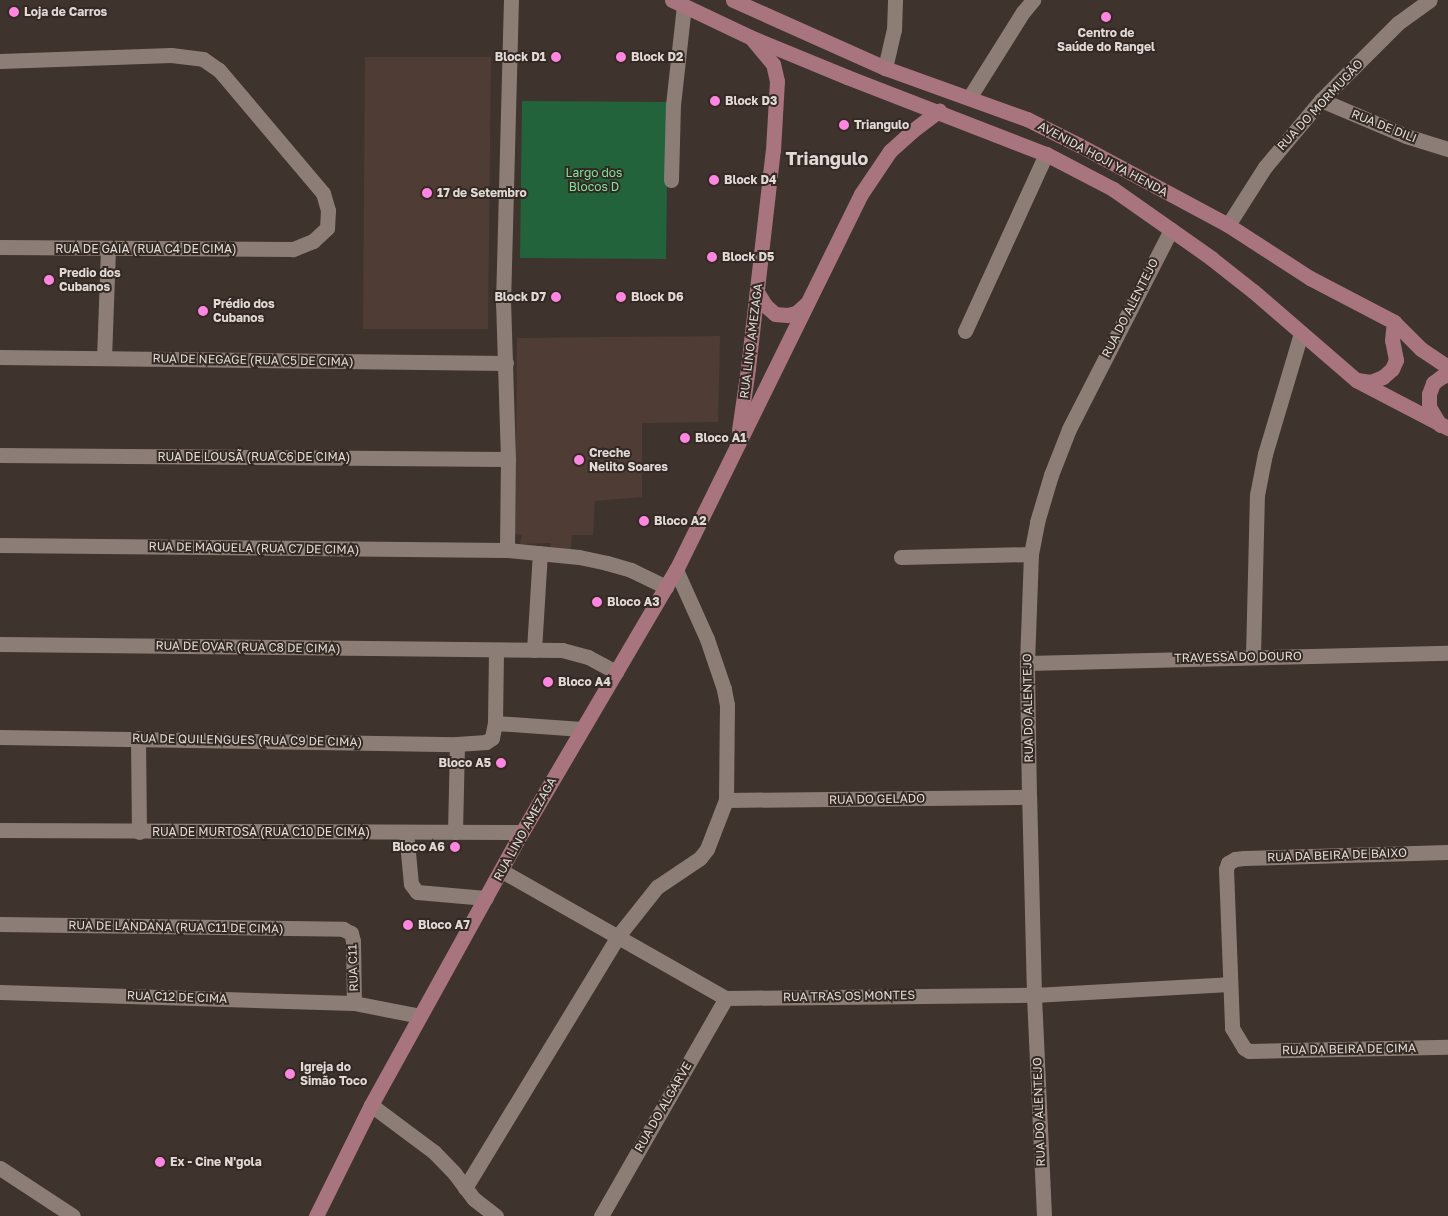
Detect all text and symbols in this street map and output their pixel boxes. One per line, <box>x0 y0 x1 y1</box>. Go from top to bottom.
place label: Loja de Carros <box>24 5 107 19</box>
marker: Loja de Carros <box>8 6 20 18</box>
marker: Centro de Saúde do Rangel <box>1099 10 1113 24</box>
place label: Centro de Saúde do Rangel <box>1057 26 1155 54</box>
place label: Block D1 <box>495 50 546 64</box>
place label: Block D2 <box>631 50 683 64</box>
marker: Block D1 <box>550 51 562 63</box>
marker: Block D2 <box>615 51 627 63</box>
street label: RUA DO MORMUGÃO <box>1274 57 1366 153</box>
place label: Block D3 <box>725 94 777 108</box>
marker: Block D3 <box>709 95 721 107</box>
street label: RUA DE DILI <box>1349 106 1419 146</box>
place label: Triangulo <box>854 118 909 132</box>
marker: Triangulo <box>838 119 850 131</box>
street label: AVENIDA HOJI YA HENDA <box>1036 119 1170 199</box>
district label: Triangulo <box>786 147 868 169</box>
park label: Largo dos Blocos D <box>566 166 622 194</box>
place label: Block D4 <box>724 173 777 187</box>
marker: Block D4 <box>708 174 720 186</box>
place label: 17 de Setembro <box>437 186 527 200</box>
marker: 17 de Setembro <box>421 187 433 199</box>
street label: RUA DE GAIA (RUA C4 DE CIMA) <box>55 242 237 256</box>
place label: Block D5 <box>722 250 774 264</box>
marker: Block D5 <box>706 251 718 263</box>
street label: RUA DO ALENTEJO <box>1099 256 1161 360</box>
place label: Predio dos Cubanos <box>59 266 121 294</box>
marker: Predio dos Cubanos <box>43 274 55 286</box>
street label: RUA LINO AMEZAGA <box>737 283 765 399</box>
place label: Block D7 <box>494 290 546 304</box>
place label: Block D6 <box>631 290 684 304</box>
marker: Block D7 <box>550 291 562 303</box>
marker: Block D6 <box>615 291 627 303</box>
place label: Prédio dos Cubanos <box>213 297 275 325</box>
marker: Prédio dos Cubanos <box>197 305 209 317</box>
street label: RUA DE NEGAGE (RUA C5 DE CIMA) <box>152 351 354 369</box>
place label: Bloco A1 <box>695 431 746 445</box>
marker: Bloco A1 <box>679 432 691 444</box>
place label: Creche Nelito Soares <box>589 446 668 474</box>
street label: RUA DE LOUSÃ (RUA C6 DE CIMA) <box>158 450 350 464</box>
marker: Creche Nelito Soares <box>573 454 585 466</box>
place label: Bloco A2 <box>654 514 707 528</box>
marker: Bloco A2 <box>638 515 650 527</box>
street label: RUA DE MAQUELA (RUA C7 DE CIMA) <box>149 539 359 557</box>
place label: Bloco A3 <box>607 595 660 609</box>
marker: Bloco A3 <box>591 596 603 608</box>
street label: RUA DE OVAR (RUA C8 DE CIMA) <box>155 638 341 656</box>
street label: TRAVESSA DO DOURO <box>1174 649 1302 665</box>
street label: RUA DO ALENTEJO <box>1020 653 1036 763</box>
place label: Bloco A4 <box>558 675 611 689</box>
marker: Bloco A4 <box>542 676 554 688</box>
street label: RUA DE QUILENGUES (RUA C9 DE CIMA) <box>132 731 362 749</box>
place label: Bloco A5 <box>438 756 491 770</box>
marker: Bloco A5 <box>495 757 507 769</box>
street label: RUA LINO AMEZAGA <box>491 775 559 883</box>
street label: RUA DO GELADO <box>829 791 925 807</box>
street label: RUA DE MURTOSA (RUA C10 DE CIMA) <box>152 825 370 839</box>
place label: Bloco A6 <box>392 840 445 854</box>
marker: Bloco A6 <box>449 841 461 853</box>
street label: RUA DA BEIRA DE BAIXO <box>1267 845 1407 865</box>
street label: RUA DE LANDANA (RUA C11 DE CIMA) <box>68 918 284 936</box>
place label: Bloco A7 <box>418 918 470 932</box>
marker: Bloco A7 <box>402 919 414 931</box>
street label: RUA C11 <box>345 944 361 992</box>
street label: RUA C12 DE CIMA <box>127 988 227 1006</box>
street label: RUA TRAS OS MONTES <box>783 988 915 1004</box>
street label: RUA DA BEIRA DE CIMA <box>1282 1041 1416 1057</box>
street label: RUA DO ALENTEJO <box>1030 1057 1048 1167</box>
street label: RUA DO ALGARVE <box>631 1059 695 1155</box>
place label: Igreja do Simão Toco <box>300 1060 367 1088</box>
marker: Igreja do Simão Toco <box>284 1068 296 1080</box>
place label: Ex - Cine N'gola <box>170 1155 262 1169</box>
marker: Ex - Cine N'gola <box>154 1156 166 1168</box>

